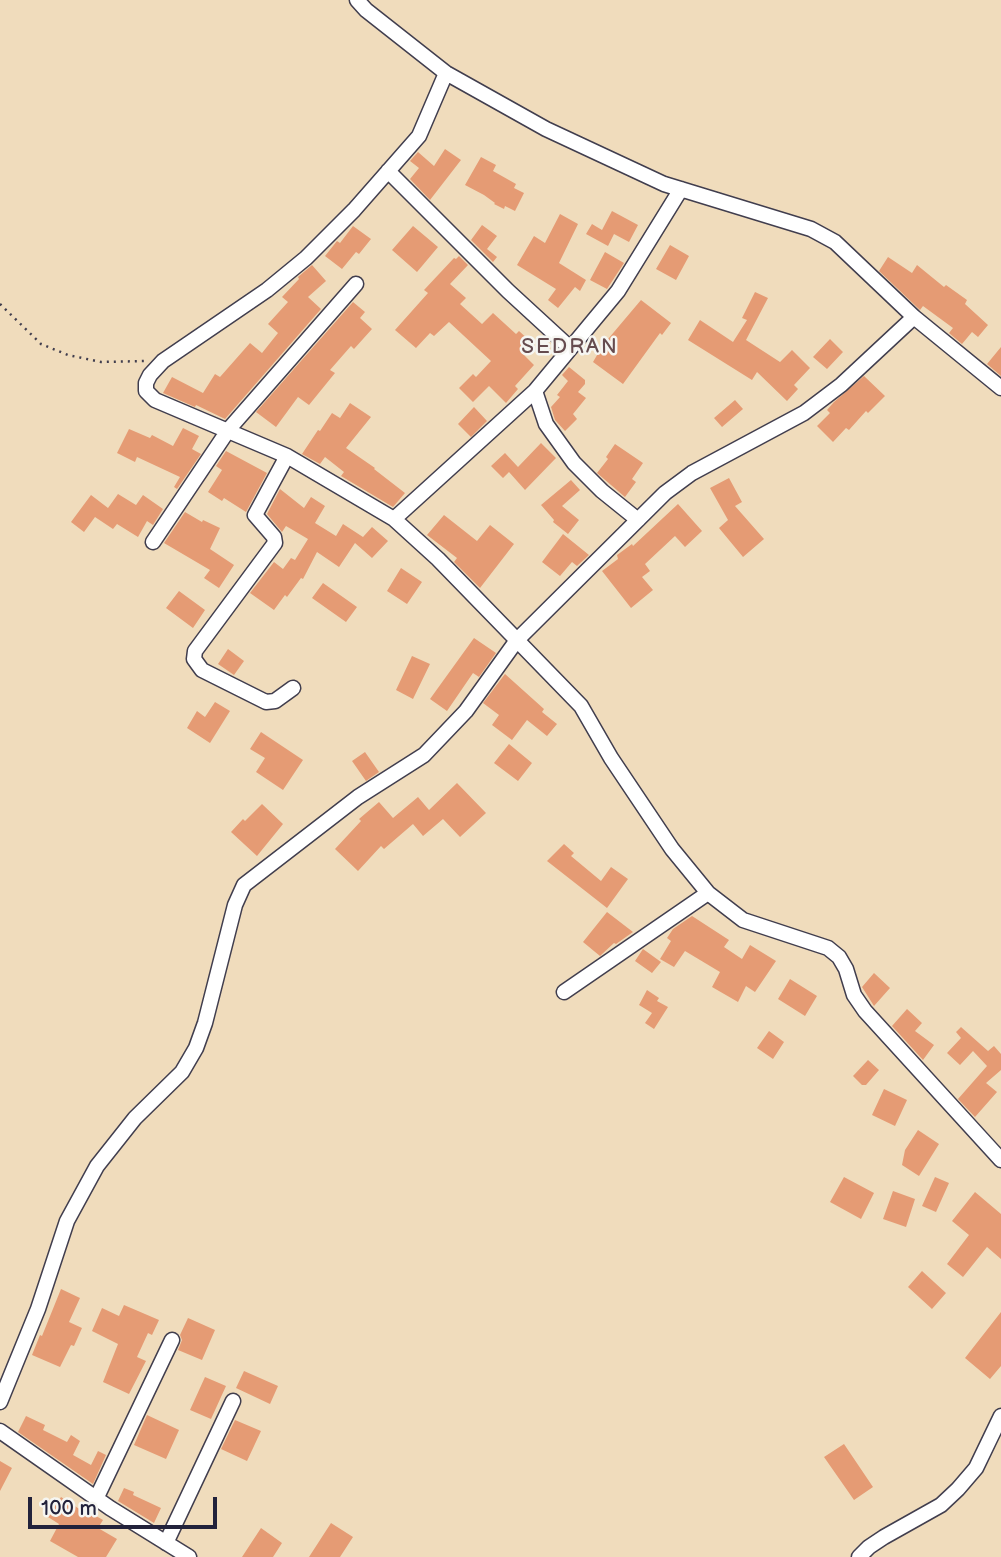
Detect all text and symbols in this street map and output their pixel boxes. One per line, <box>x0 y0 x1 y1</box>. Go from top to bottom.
district label: SEDRAN <box>522 335 618 361</box>
scale bar <box>32 1484 220 1528</box>
text: 100 m <box>41 1496 97 1521</box>

